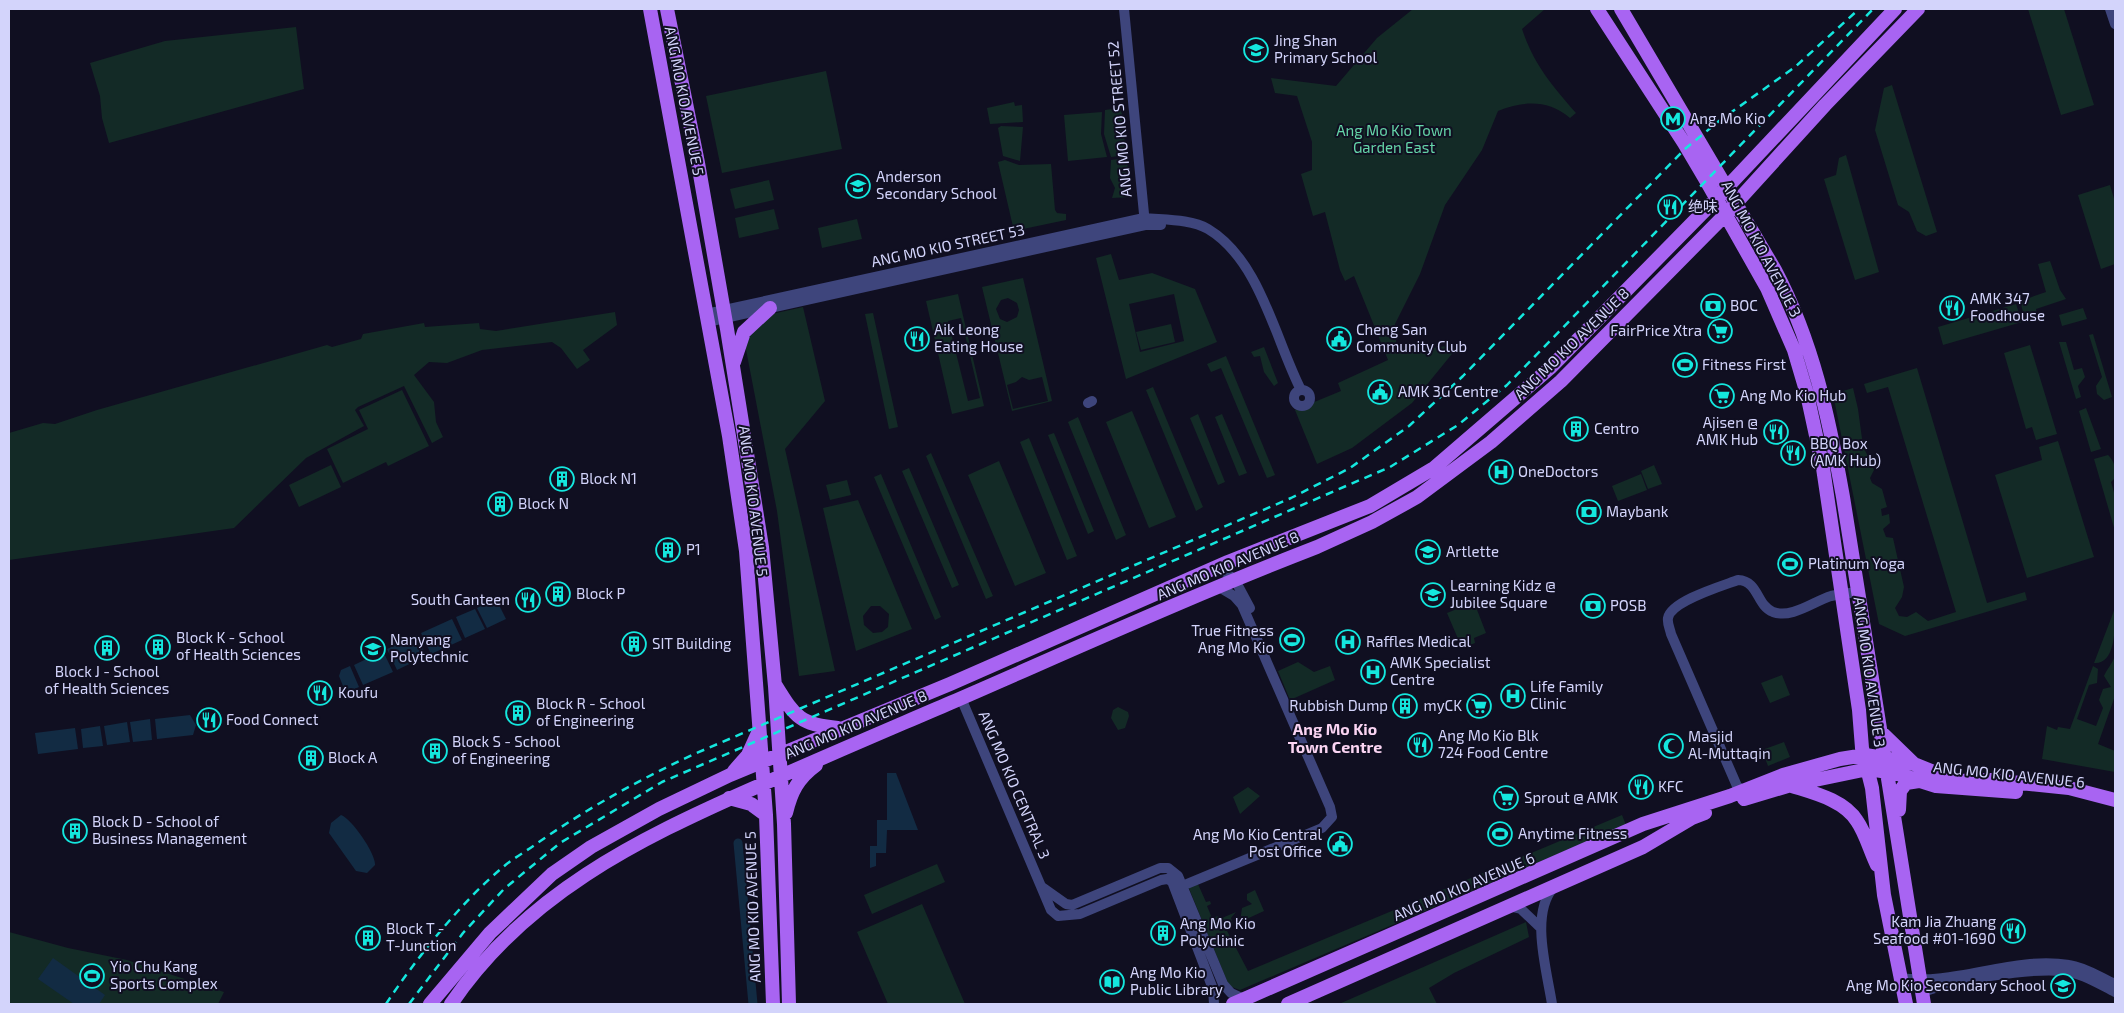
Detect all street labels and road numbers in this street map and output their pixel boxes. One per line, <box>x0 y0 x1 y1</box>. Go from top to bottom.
street label: ANG MO KIO AVENUE 5 <box>662 25 708 177</box>
street label: ANG MO KIO STREET 52 <box>1103 40 1135 198</box>
street label: ANG MO KIO AVENUE 3 <box>1718 177 1806 320</box>
street label: ANG MO KIO STREET 53 <box>869 220 1026 270</box>
street label: ANG MO KIO AVENUE 8 <box>1510 284 1633 403</box>
street label: ANG MO KIO AVENUE 5 <box>736 424 772 577</box>
street label: ANG MO KIO AVENUE 8 <box>1154 527 1301 603</box>
street label: ANG MO KIO AVENUE 3 <box>1851 595 1889 748</box>
street label: ANG MO KIO AVENUE 8 <box>782 686 929 762</box>
street label: ANG MO KIO CENTRAL 3 <box>976 708 1054 861</box>
street label: ANG MO KIO AVENUE 6 <box>1932 757 2086 791</box>
street label: ANG MO KIO AVENUE 5 <box>740 831 764 983</box>
street label: ANG MO KIO AVENUE 6 <box>1390 848 1537 924</box>

